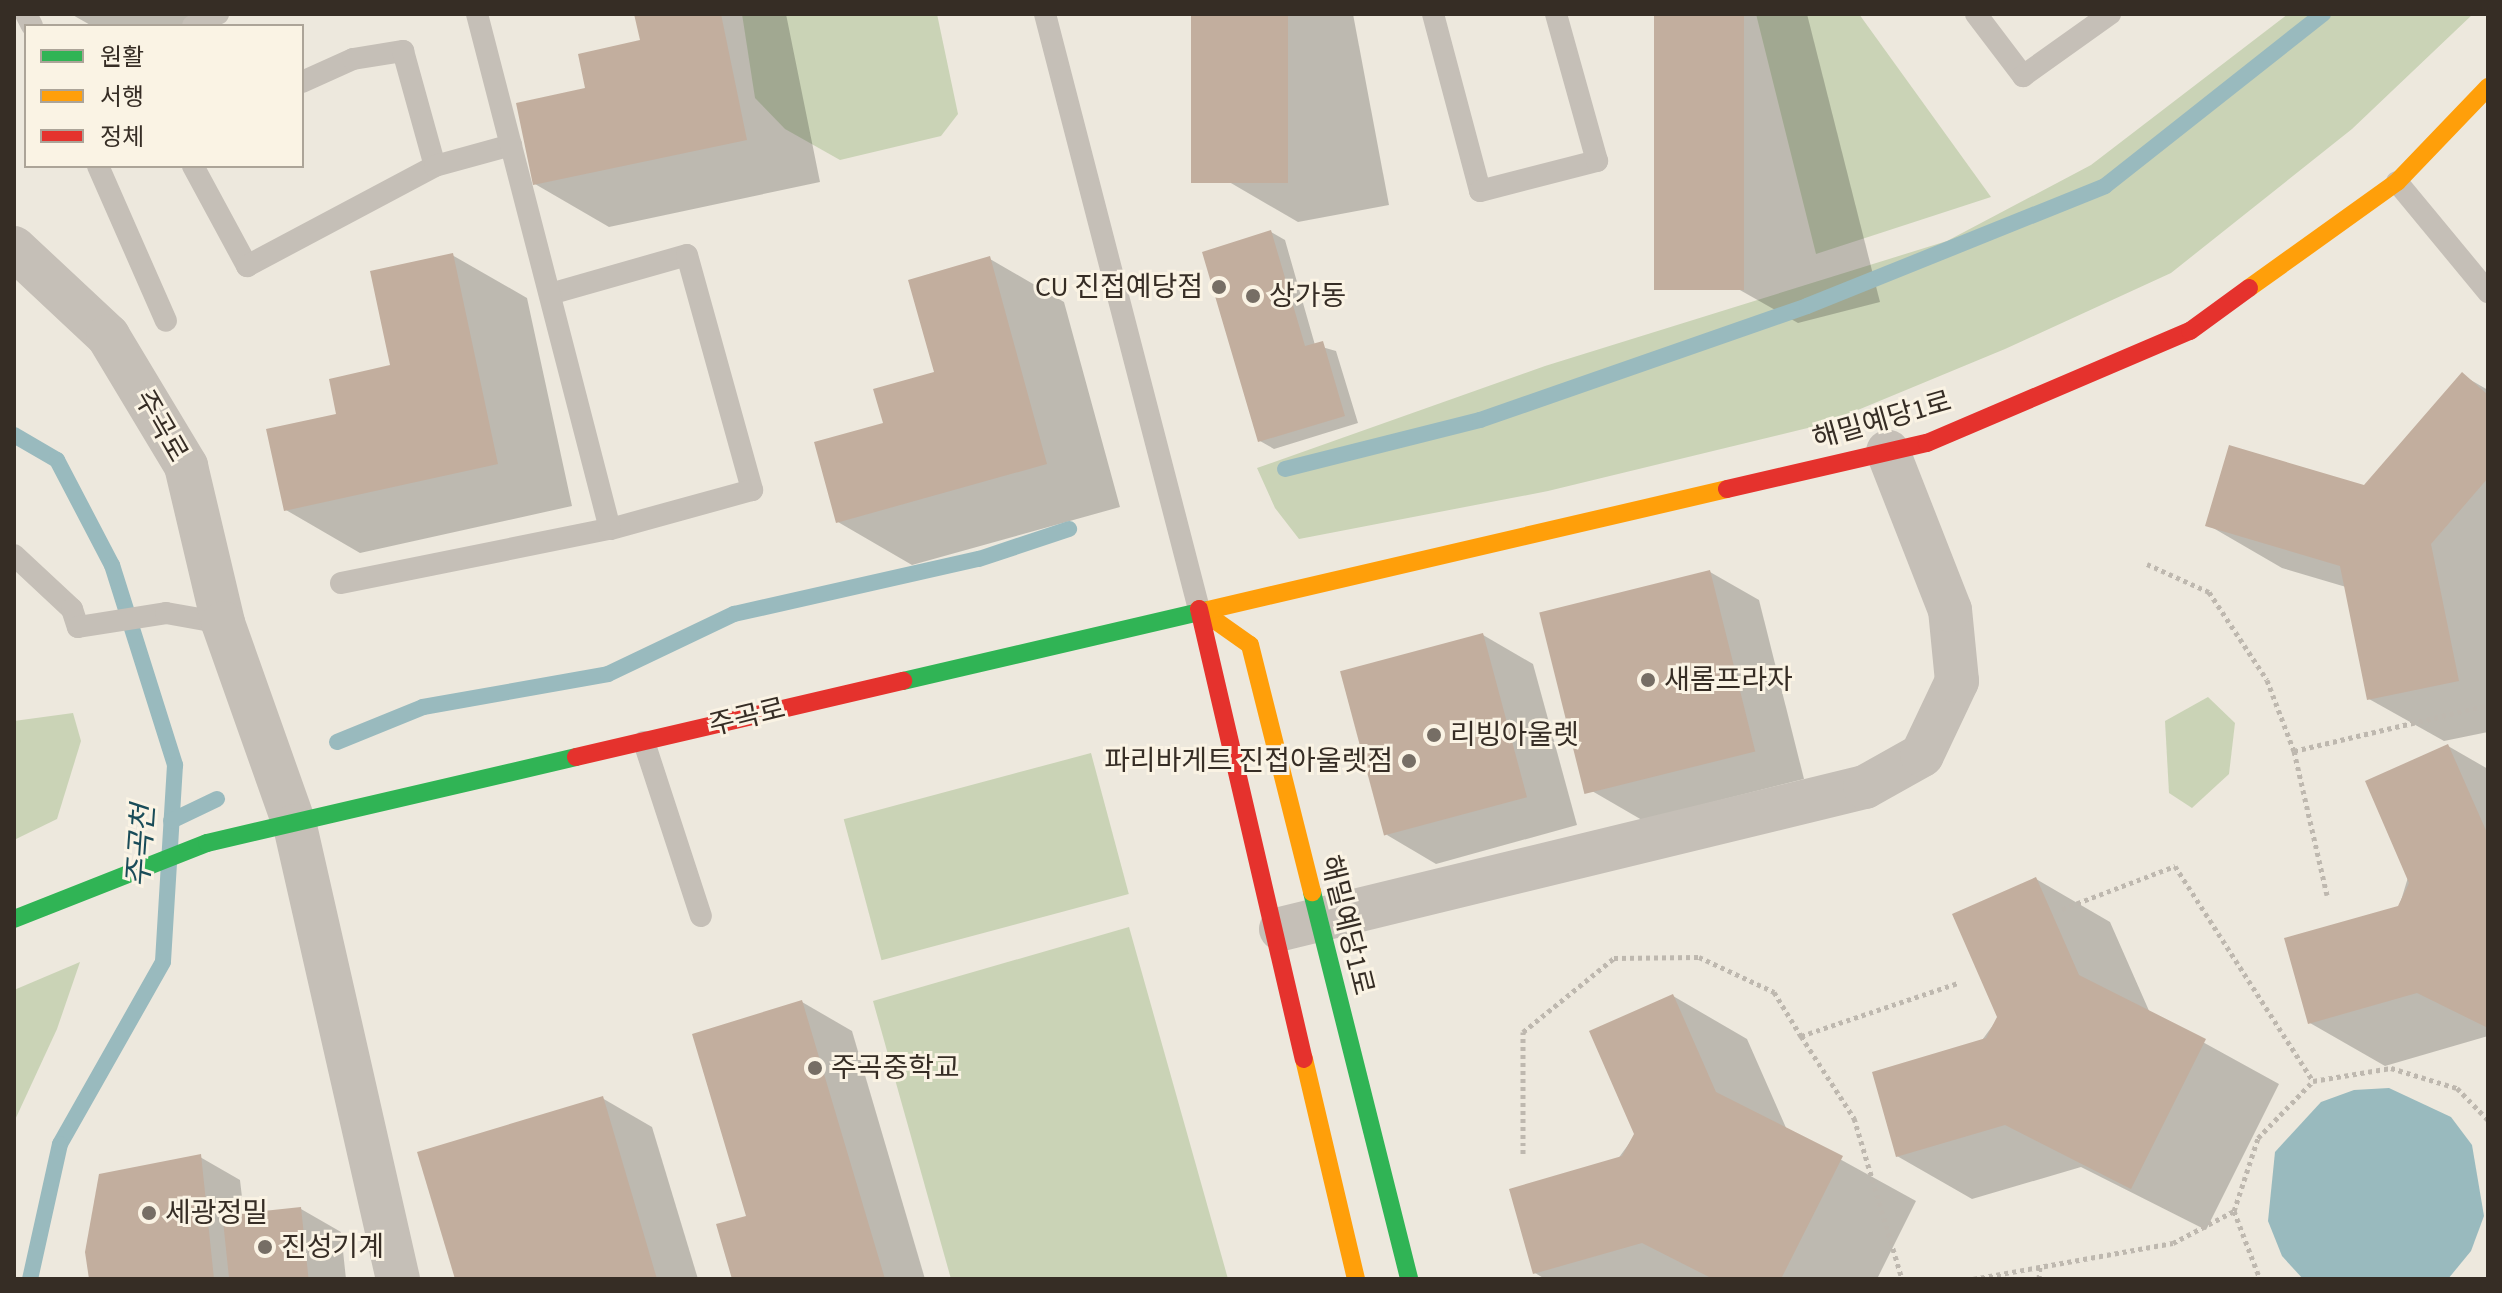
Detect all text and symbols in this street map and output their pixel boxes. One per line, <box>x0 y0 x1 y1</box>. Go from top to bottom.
legend <box>24 24 304 168</box>
text: 원활 <box>100 40 144 75</box>
text: 서행 <box>100 80 144 115</box>
text: 정체 <box>100 120 144 155</box>
place label: CU 진접예당점 <box>1035 270 1203 304</box>
marker: CU 진접예당점 <box>1210 278 1228 296</box>
place label: 상가동 <box>1269 279 1346 313</box>
marker: 상가동 <box>1244 287 1262 305</box>
street label: 주곡로 <box>127 384 195 468</box>
street label: 해밀예당1로 <box>1809 384 1955 456</box>
place label: 새롬프라자 <box>1664 663 1793 697</box>
marker: 새롬프라자 <box>1639 671 1657 689</box>
street label: 주곡로 <box>705 691 789 743</box>
place label: 리빙아울렛 <box>1450 718 1579 752</box>
marker: 리빙아울렛 <box>1425 726 1443 744</box>
place label: 파리바게트 진접아울렛점 <box>1104 744 1393 778</box>
marker: 파리바게트 진접아울렛점 <box>1400 752 1418 770</box>
water label: 주곡천 <box>121 803 163 889</box>
street label: 해밀예당1로 <box>1313 852 1381 998</box>
place label: 주곡중학교 <box>831 1051 960 1085</box>
marker: 주곡중학교 <box>806 1059 824 1077</box>
place label: 세광정밀 <box>165 1196 268 1230</box>
marker: 세광정밀 <box>140 1204 158 1222</box>
place label: 진성기계 <box>281 1230 384 1264</box>
marker: 진성기계 <box>256 1238 274 1256</box>

